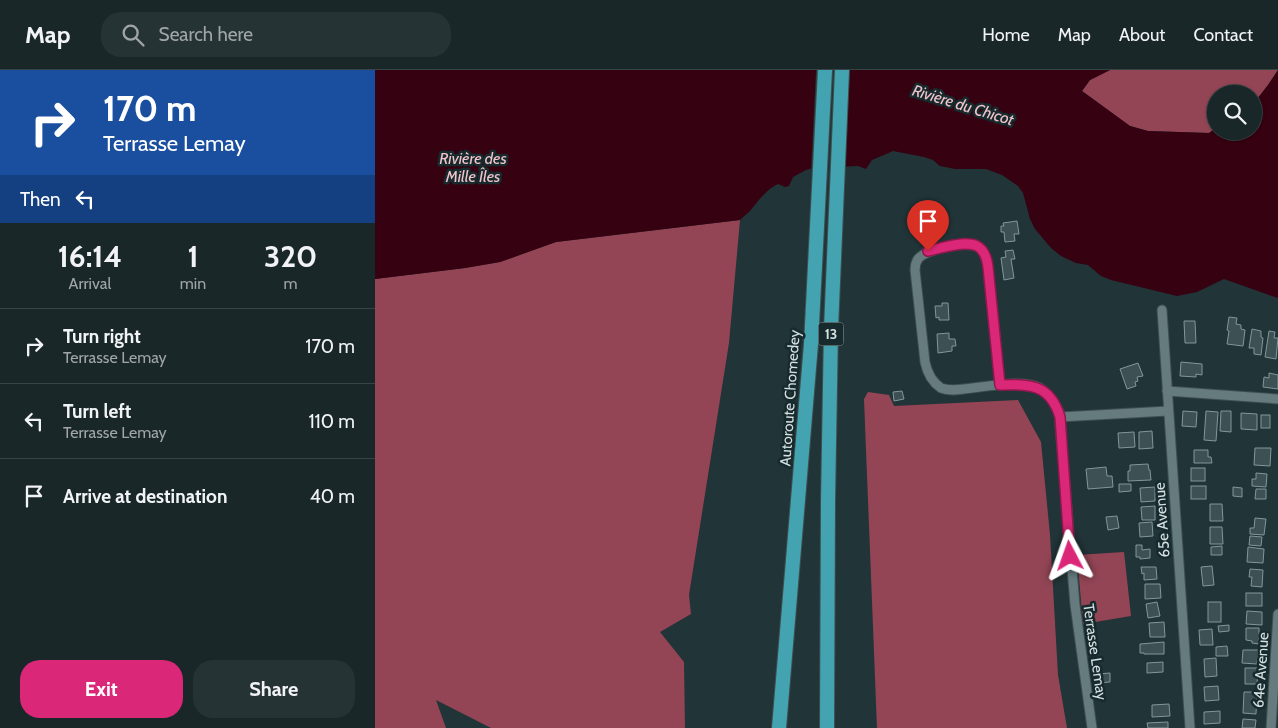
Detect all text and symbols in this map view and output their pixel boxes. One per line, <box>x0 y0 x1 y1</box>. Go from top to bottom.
search box <box>101 12 451 57</box>
text: Map <box>25 20 71 49</box>
icon: search <box>119 21 147 49</box>
text: Search here <box>159 23 253 46</box>
text: Home <box>982 24 1030 46</box>
text: Map <box>1058 24 1091 46</box>
text: About <box>1119 24 1165 46</box>
text: Contact <box>1193 24 1253 46</box>
water label: Rivière du Chicot <box>910 81 1017 130</box>
map controls <box>1207 85 1262 140</box>
button: search <box>1207 85 1262 140</box>
text: 170 m <box>103 87 196 130</box>
icon: right <box>20 90 85 155</box>
text: Terrasse Lemay <box>103 130 246 157</box>
water label: Rivière des Mille Îles <box>439 149 507 186</box>
icon: left <box>71 185 99 213</box>
text: Then <box>20 188 61 211</box>
pin <box>907 200 949 251</box>
icon: arrive <box>914 207 942 235</box>
text: 16:14 <box>58 238 122 275</box>
text: 1 <box>187 238 199 275</box>
text: 320 <box>264 238 317 275</box>
text: Arrival <box>69 274 111 293</box>
text: min <box>180 274 206 293</box>
text: m <box>284 274 298 293</box>
road number: 13 <box>819 322 843 346</box>
text: Turn right <box>63 325 141 348</box>
street label: Autoroute Chomedey <box>776 329 804 467</box>
icon: right <box>20 332 48 360</box>
text: 170 m <box>305 335 355 358</box>
text: Terrasse Lemay <box>63 348 167 367</box>
text: Turn left <box>63 400 131 423</box>
icon: left <box>20 407 48 435</box>
text: 110 m <box>308 410 355 433</box>
text: Terrasse Lemay <box>63 423 167 442</box>
icon: arrive <box>20 482 48 510</box>
street label: 65e Avenue <box>1150 482 1174 558</box>
text: Arrive at destination <box>63 485 227 508</box>
text: 40 m <box>310 485 355 508</box>
position arrow <box>1043 529 1095 581</box>
street label: Terrasse Lemay <box>1079 603 1111 702</box>
street label: 64e Avenue <box>1249 631 1273 708</box>
button: Exit <box>20 660 183 718</box>
button: Share <box>193 660 355 718</box>

